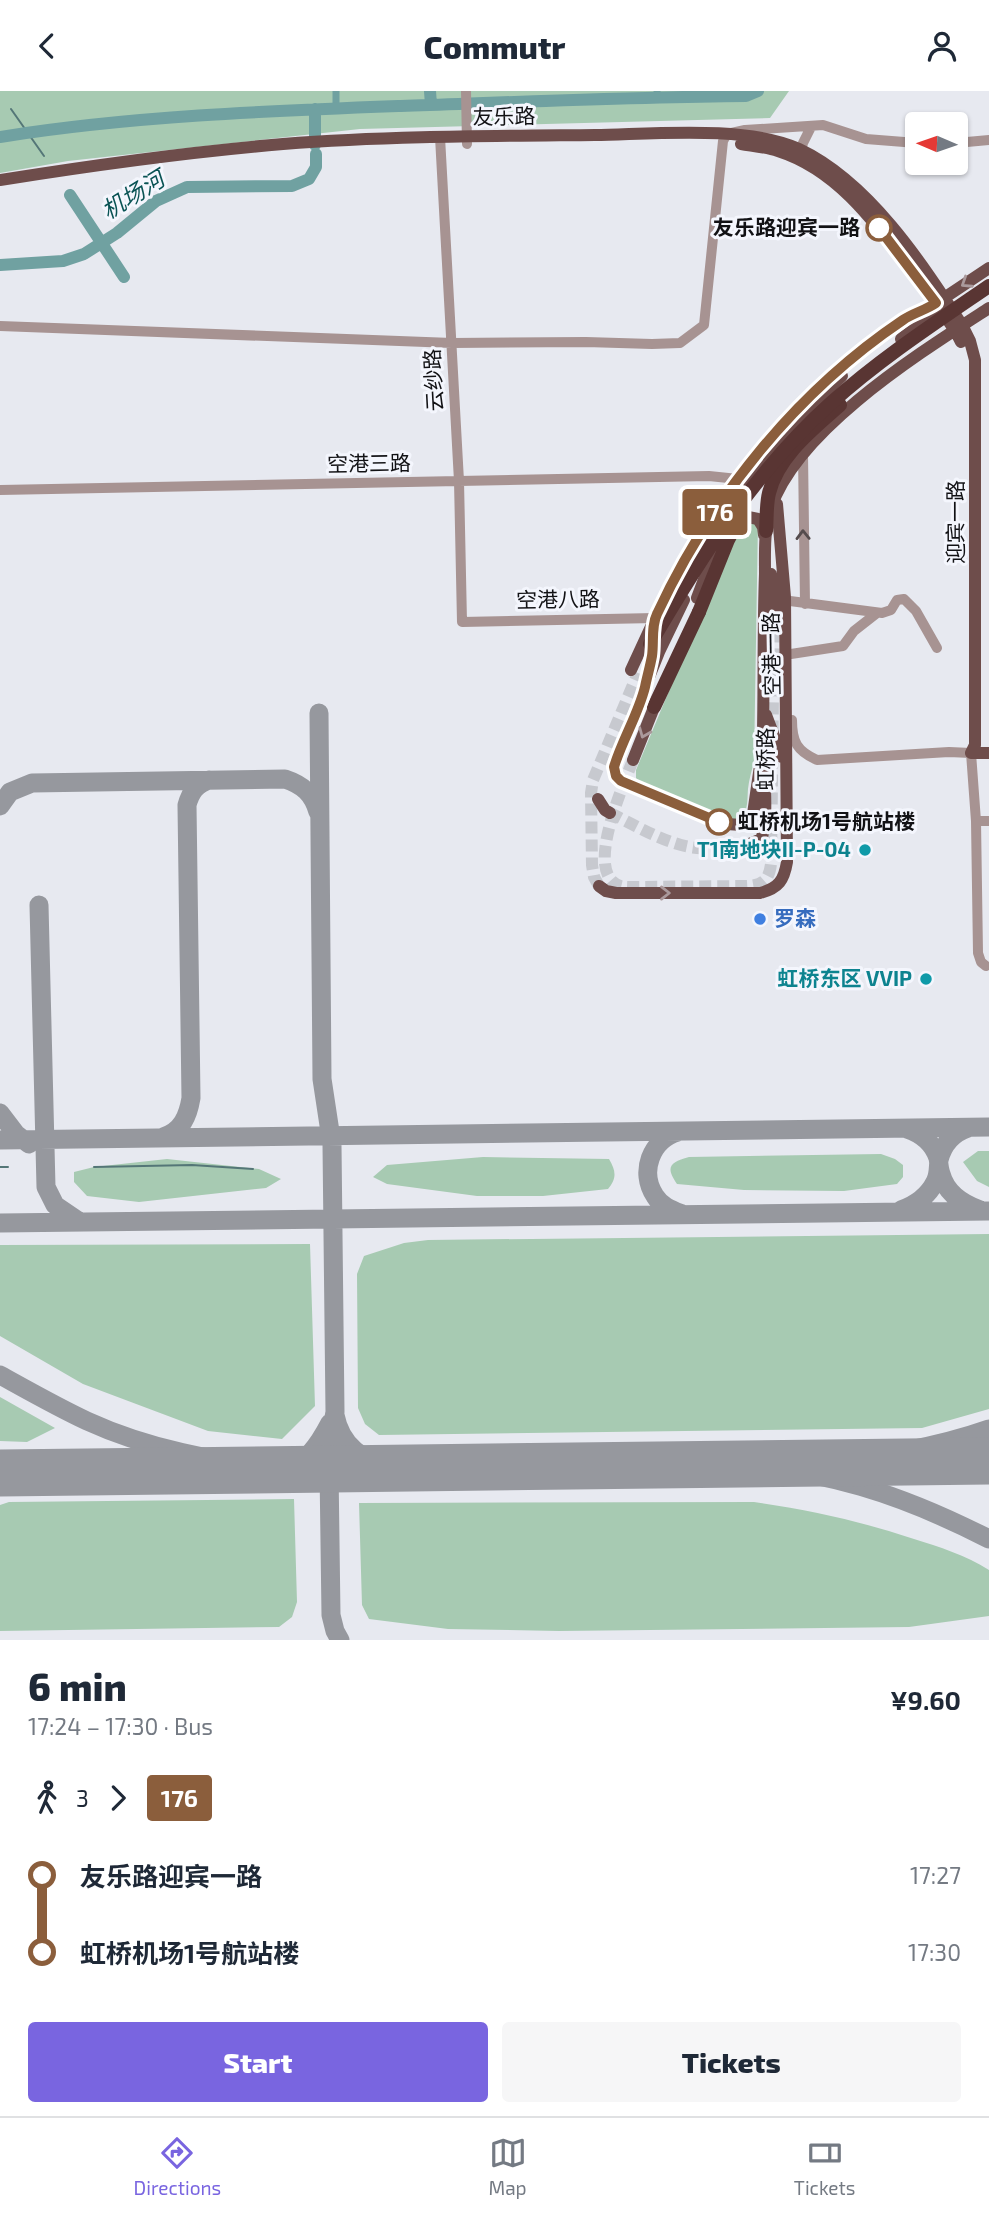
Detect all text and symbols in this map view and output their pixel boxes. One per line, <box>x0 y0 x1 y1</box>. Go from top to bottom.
icon: back <box>28 27 66 65</box>
text: Commutr <box>424 27 565 65</box>
icon: person <box>923 27 961 65</box>
street label: 友乐路 <box>472 102 536 129</box>
north arrow <box>905 112 968 175</box>
map controls <box>905 112 968 175</box>
water label: 机场河 <box>96 162 173 224</box>
place label: 友乐路迎宾一路 <box>713 214 860 239</box>
marker: 友乐路迎宾一路 <box>866 215 892 241</box>
one-way arrow <box>961 275 974 288</box>
street label: 云纱路 <box>418 348 447 412</box>
street label: 空港三路 <box>327 449 411 476</box>
street label: 迎宾一路 <box>942 480 967 564</box>
line badge: 176 <box>675 489 755 535</box>
text: 176 <box>696 497 734 526</box>
one-way arrow <box>796 530 811 541</box>
street label: 空港八路 <box>516 585 600 612</box>
street label: 空港一路 <box>757 612 784 696</box>
one-way arrow <box>638 727 652 739</box>
street label: 虹桥路 <box>752 728 777 791</box>
place label: 虹桥机场1号航站楼 <box>738 808 915 833</box>
marker: 虹桥机场1号航站楼 <box>706 809 732 835</box>
place label: T1南地块II-P-04 <box>697 836 851 861</box>
marker: T1南地块II-P-04 <box>857 842 873 858</box>
one-way arrow <box>660 885 671 901</box>
place label: 罗森 <box>774 905 816 930</box>
marker: 罗森 <box>752 911 768 927</box>
place label: 虹桥东区 VVIP <box>777 965 912 990</box>
marker: 虹桥东区 VVIP <box>918 971 934 987</box>
text: 6 min <box>28 1663 127 1709</box>
text: ¥9.60 <box>890 1684 961 1715</box>
text: 17:24 – 17:30 · Bus <box>28 1712 213 1740</box>
icon: walk <box>28 1779 66 1817</box>
icon: forward <box>99 1779 137 1817</box>
text: 176 <box>161 1783 198 1812</box>
text: 3 <box>76 1784 89 1812</box>
text: 友乐路迎宾一路 <box>80 1860 262 1891</box>
text: 17:27 <box>910 1861 961 1889</box>
text: 虹桥机场1号航站楼 <box>80 1937 299 1968</box>
text: 17:30 <box>908 1938 961 1966</box>
button: Start <box>28 2022 488 2102</box>
button: Tickets <box>502 2022 961 2102</box>
tab: Directions <box>134 2134 221 2199</box>
tab: Map <box>488 2134 527 2199</box>
tab: Tickets <box>794 2134 855 2199</box>

